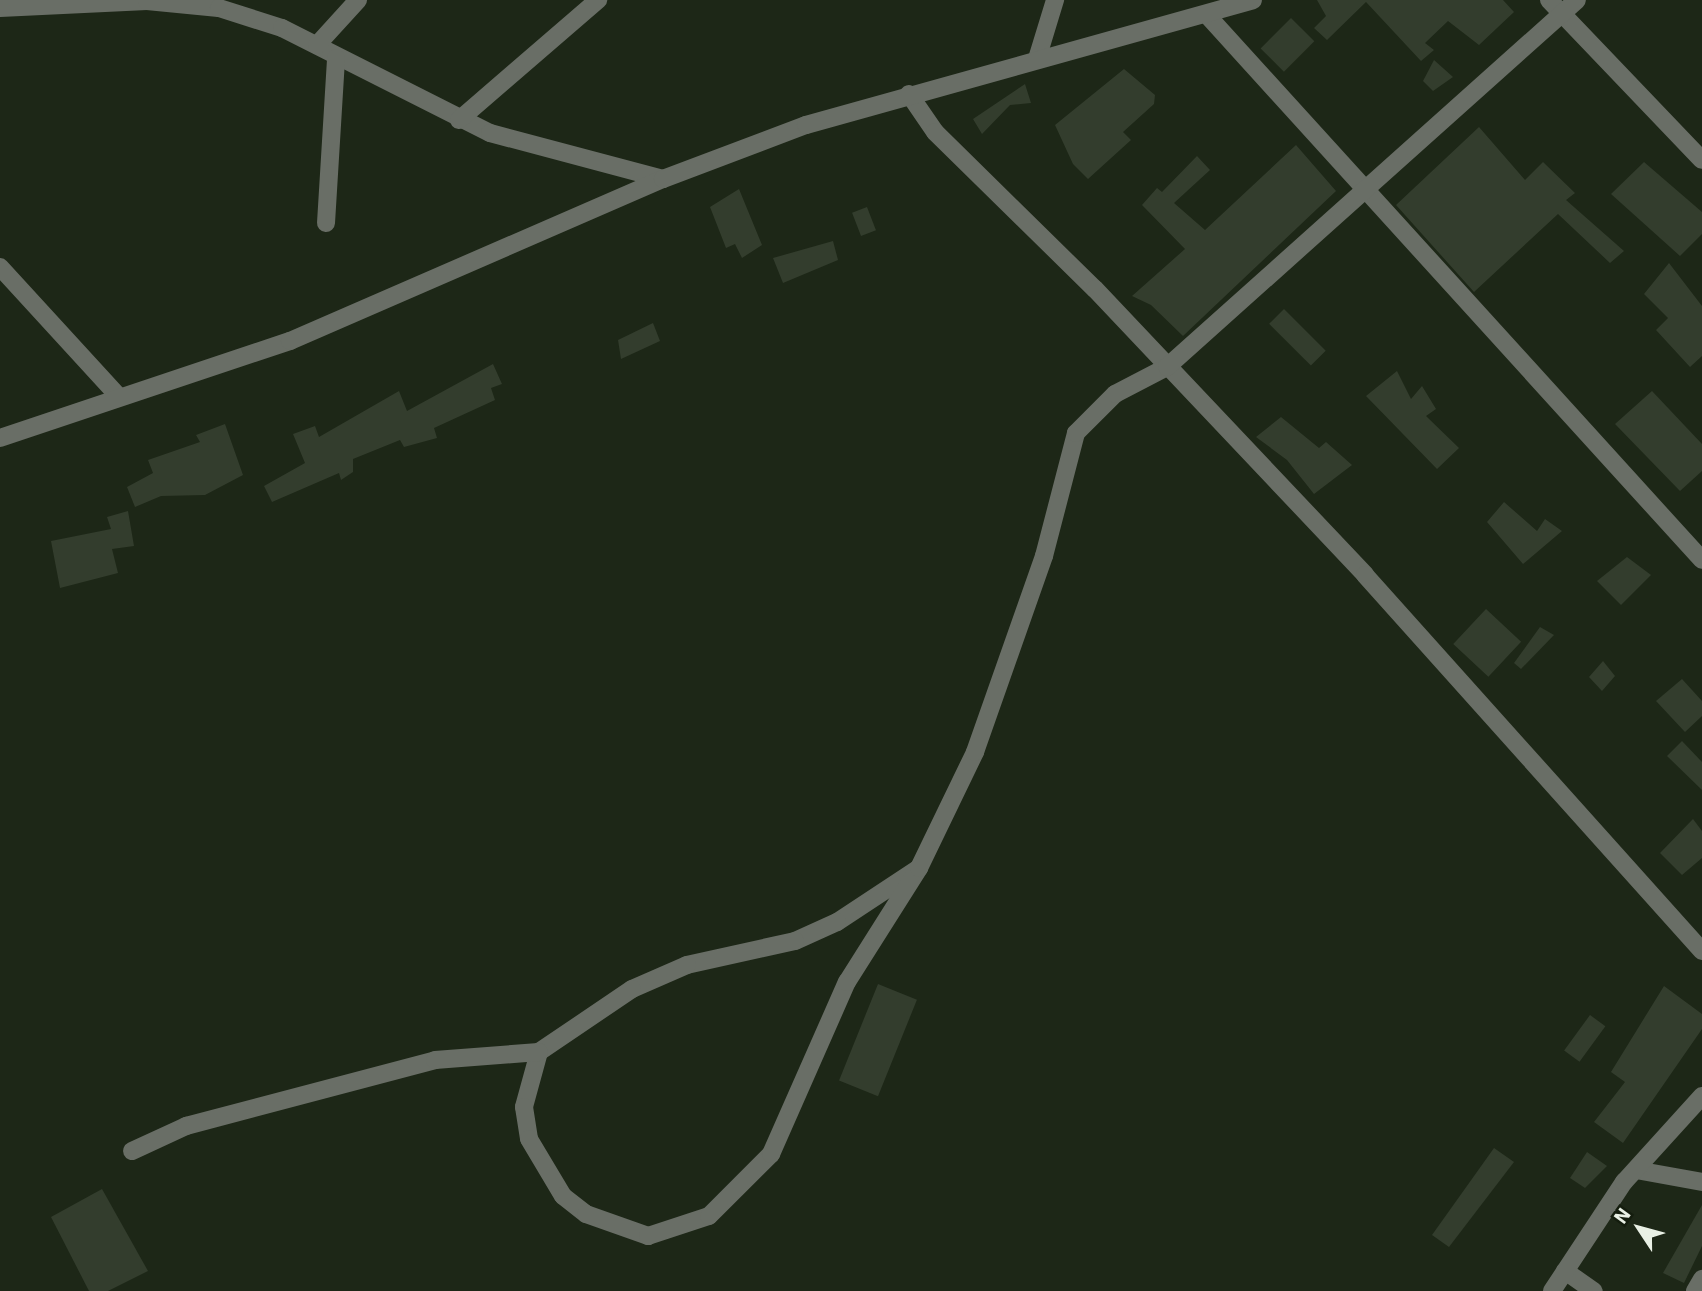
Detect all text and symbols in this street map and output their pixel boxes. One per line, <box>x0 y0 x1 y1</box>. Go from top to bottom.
north arrow <box>1604 1193 1674 1263</box>
text: N <box>1608 1203 1636 1228</box>

